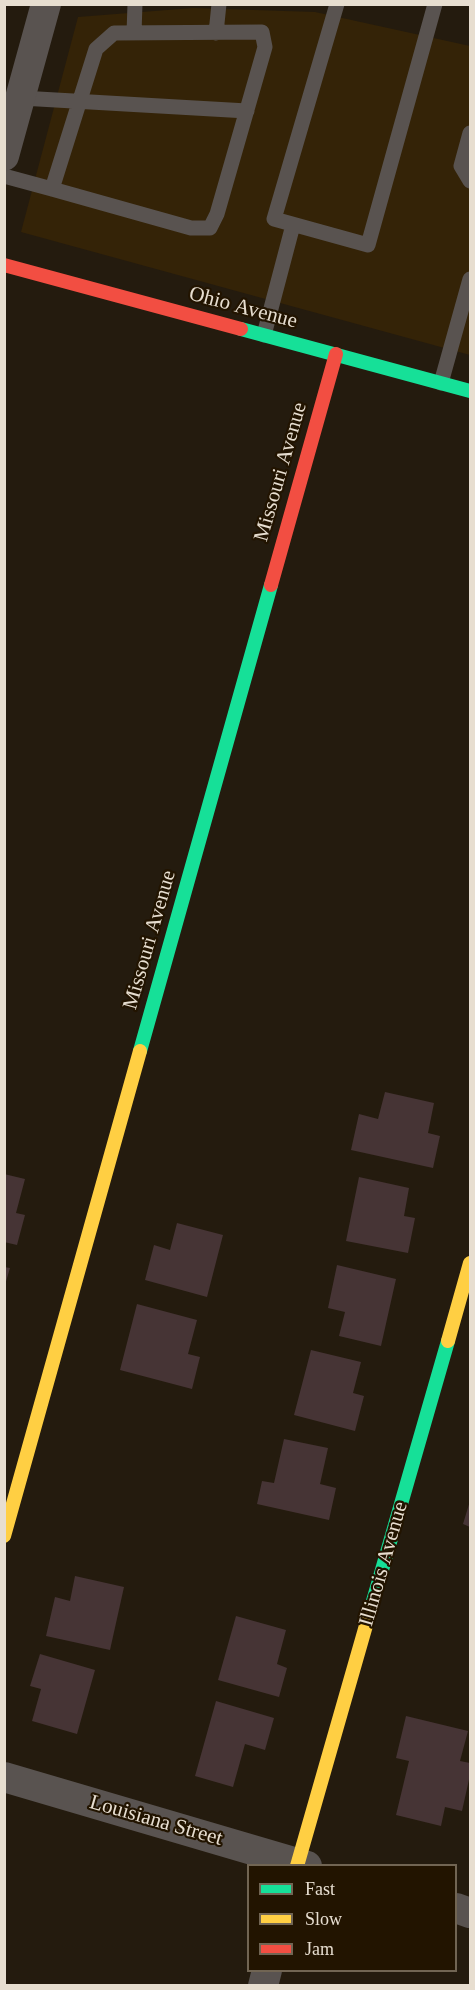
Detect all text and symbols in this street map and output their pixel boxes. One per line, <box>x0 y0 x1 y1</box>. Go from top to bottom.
street label: Ohio Avenue <box>186 281 300 335</box>
street label: Missouri Avenue <box>249 399 313 545</box>
street label: Missouri Avenue <box>118 867 182 1013</box>
street label: Illinois Avenue <box>354 1499 414 1629</box>
street label: Louisiana Street <box>87 1790 225 1852</box>
legend <box>247 1864 457 1972</box>
text: Fast <box>305 1879 335 1899</box>
text: Slow <box>305 1909 342 1929</box>
text: Jam <box>305 1939 334 1959</box>

